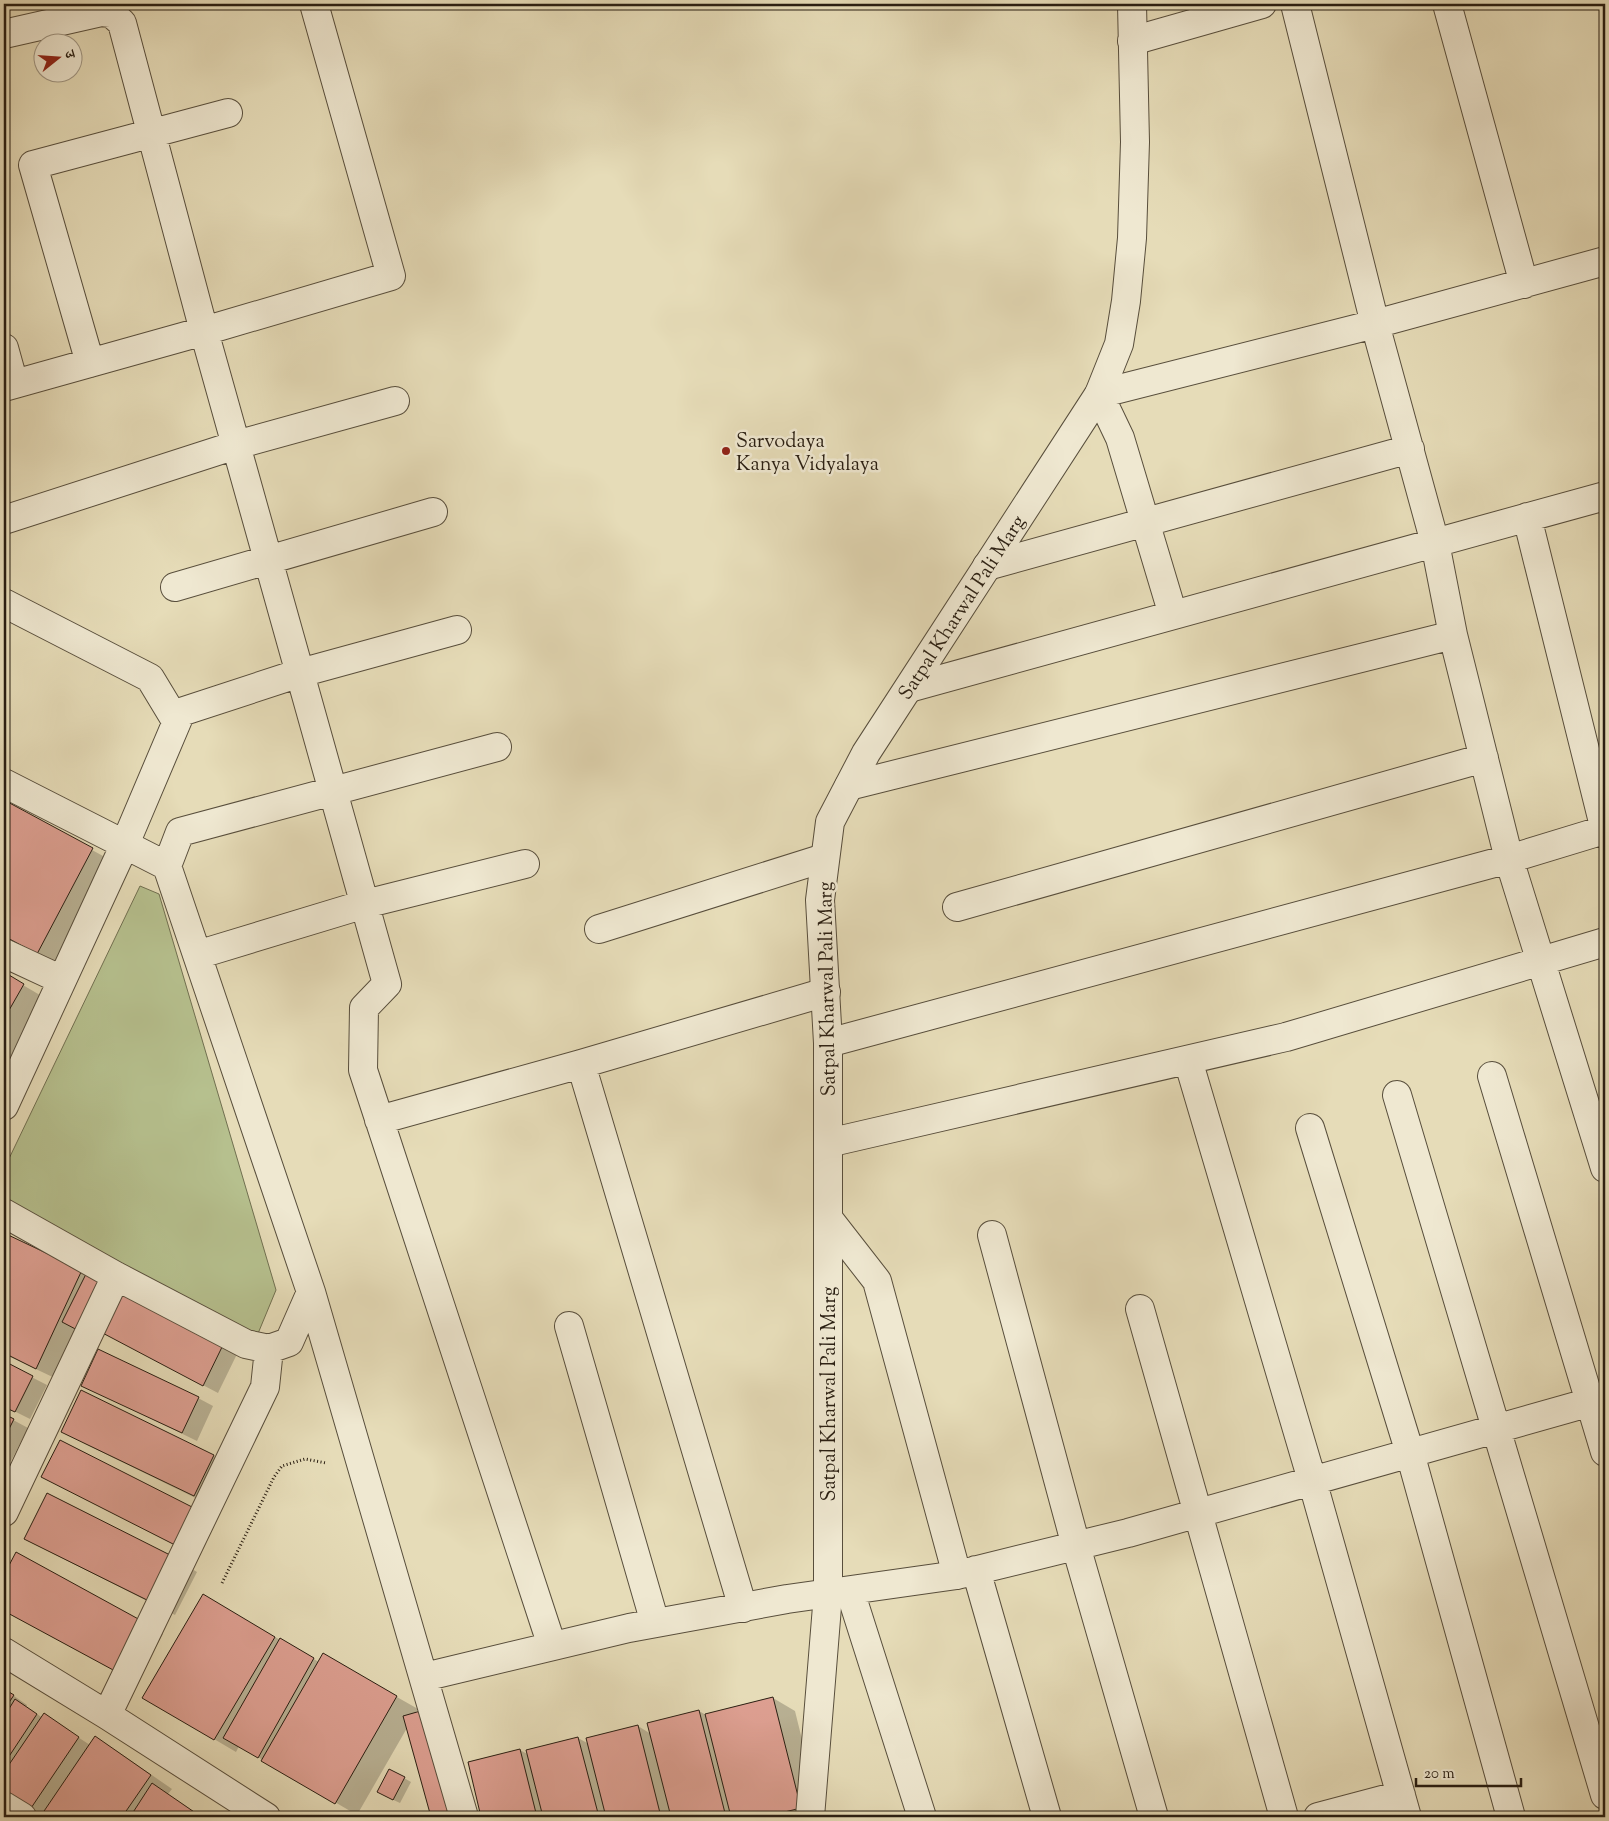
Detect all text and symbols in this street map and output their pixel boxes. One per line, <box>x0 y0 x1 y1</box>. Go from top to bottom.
north arrow <box>32 32 82 82</box>
text: उ <box>58 47 79 62</box>
place label: Sarvodaya Kanya Vidyalaya <box>736 428 879 480</box>
marker: Sarvodaya Kanya Vidyalaya <box>720 445 732 457</box>
street label: Satpal Kharwal Pali Marg <box>892 510 1034 706</box>
street label: Satpal Kharwal Pali Marg <box>812 881 845 1097</box>
street label: Satpal Kharwal Pali Marg <box>816 1286 845 1501</box>
scale bar <box>1416 1756 1522 1788</box>
text: 20 m <box>1424 1764 1455 1785</box>

